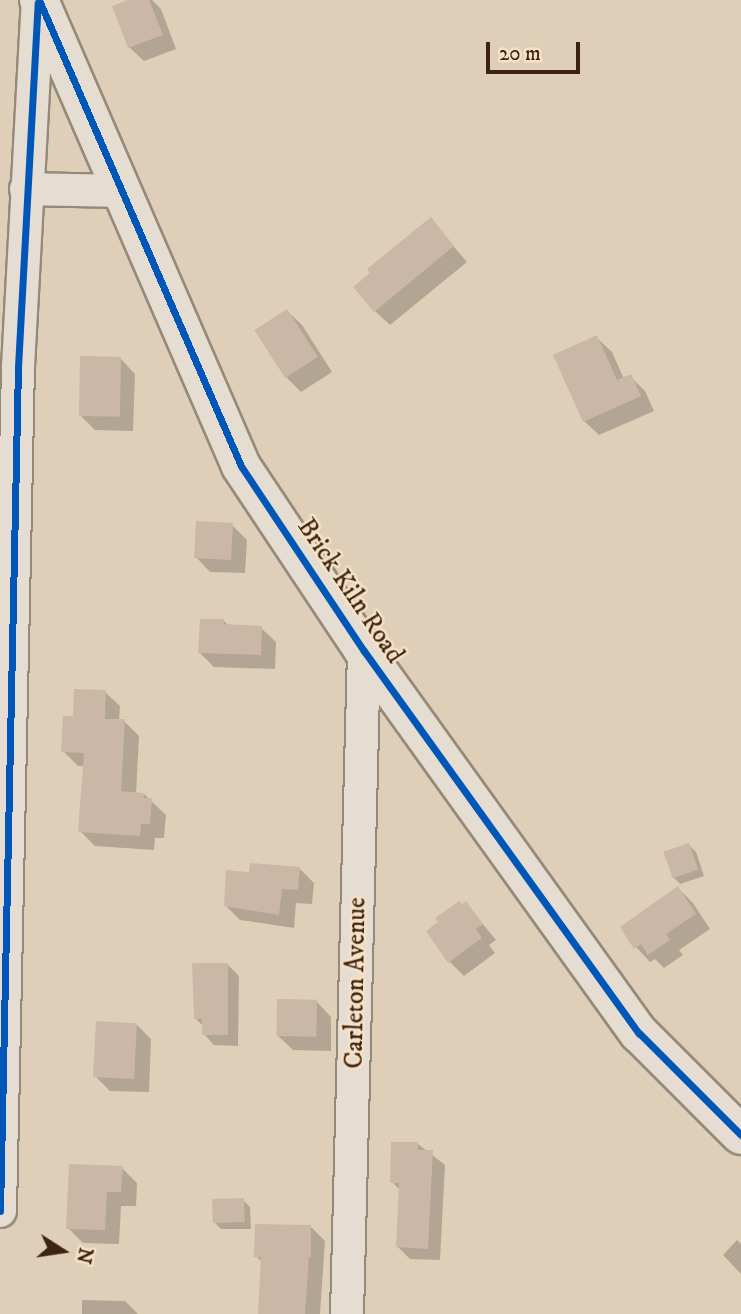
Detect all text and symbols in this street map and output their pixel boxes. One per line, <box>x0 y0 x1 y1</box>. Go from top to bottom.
scale bar <box>489 28 584 72</box>
text: 20 m <box>499 41 541 67</box>
street label: Brick Kiln Road <box>290 513 410 669</box>
street label: Carleton Avenue <box>339 897 373 1069</box>
north arrow <box>28 1216 98 1286</box>
text: N <box>71 1245 97 1265</box>

